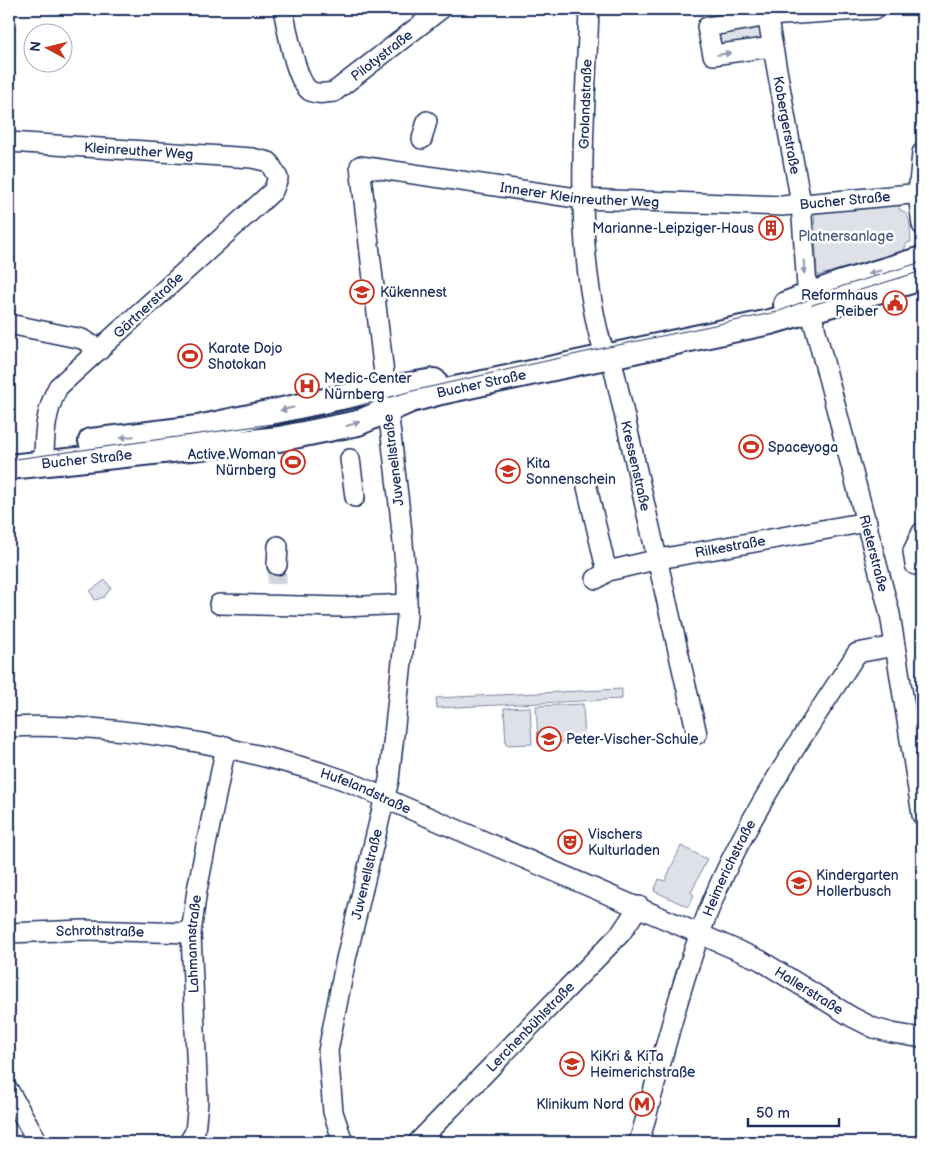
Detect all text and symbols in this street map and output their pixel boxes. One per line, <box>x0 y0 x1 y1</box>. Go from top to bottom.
north arrow <box>22 22 72 72</box>
street label: Pilotystraße <box>348 26 416 85</box>
text: N <box>27 40 45 53</box>
one-way arrow <box>716 50 732 58</box>
street label: Grolandstraße <box>575 59 596 149</box>
street label: Kobergerstraße <box>769 75 804 176</box>
street label: Kleinreuther Weg <box>83 139 194 163</box>
street label: Innerer Kleinreuther Weg <box>499 179 659 211</box>
street label: Bucher Straße <box>799 188 891 213</box>
building icon: Marianne-Leipziger-Haus <box>758 215 784 241</box>
place label: Marianne-Leipziger-Haus <box>592 220 754 237</box>
park label: Platnersanlage <box>798 228 894 245</box>
one-way arrow <box>801 259 809 275</box>
street label: Gärtnerstraße <box>110 269 187 342</box>
one-way arrow <box>868 269 883 277</box>
school or university icon: Kükennest <box>349 279 375 305</box>
place label: Kükennest <box>380 284 448 301</box>
place label: Reformhaus Reiber <box>801 287 879 320</box>
public building icon: Reformhaus Reiber <box>882 290 908 316</box>
place label: Karate Dojo Shotokan <box>208 340 282 373</box>
sports icon: Karate Dojo Shotokan <box>177 343 203 369</box>
street label: Bucher Straße <box>435 366 528 402</box>
place label: Medic-Center Nürnberg <box>324 370 413 403</box>
hospital icon: Medic-Center Nürnberg <box>294 373 320 399</box>
one-way arrow <box>279 405 295 413</box>
street label: Juvenellstraße <box>379 413 408 507</box>
street label: Kressenstraße <box>617 419 654 513</box>
one-way arrow <box>346 420 361 427</box>
one-way arrow <box>119 433 135 441</box>
sports icon: Spaceyoga <box>738 434 764 460</box>
place label: Spaceyoga <box>768 439 838 456</box>
street label: Bucher Straße <box>40 446 133 473</box>
place label: Active Woman Nürnberg <box>188 446 276 479</box>
sports icon: Active Woman Nürnberg <box>280 449 306 475</box>
place label: Kita Sonnenschein <box>526 455 616 488</box>
school or university icon: Kita Sonnenschein <box>495 458 521 484</box>
street label: Rieterstraße <box>855 513 892 594</box>
street label: Rilkestraße <box>694 532 767 561</box>
school or university icon: Peter-Vischer-Schule <box>536 726 562 752</box>
place label: Peter-Vischer-Schule <box>566 731 699 748</box>
street label: Hufelandstraße <box>318 765 414 818</box>
street label: Heimerichstraße <box>699 817 760 919</box>
place label: Vischers Kulturladen <box>588 826 660 859</box>
street label: Juvenellstraße <box>348 827 386 921</box>
theatre icon: Vischers Kulturladen <box>557 829 583 855</box>
place label: Kindergarten Hollerbusch <box>816 867 899 900</box>
school or university icon: Kindergarten Hollerbusch <box>786 870 812 896</box>
street label: Lahmannstraße <box>183 894 205 994</box>
street label: Schrothstraße <box>55 922 144 941</box>
street label: Hallerstraße <box>771 963 846 1019</box>
street label: Lerchenbühlstraße <box>483 978 578 1075</box>
place label: KiKri & KiTa Heimerichstraße <box>590 1048 695 1081</box>
school or university icon: KiKri & KiTa Heimerichstraße <box>559 1051 585 1077</box>
metro station icon: Klinikum Nord <box>629 1091 655 1117</box>
place label: Klinikum Nord <box>536 1096 624 1113</box>
scale bar <box>748 1096 840 1128</box>
text: 50 m <box>756 1104 790 1123</box>

